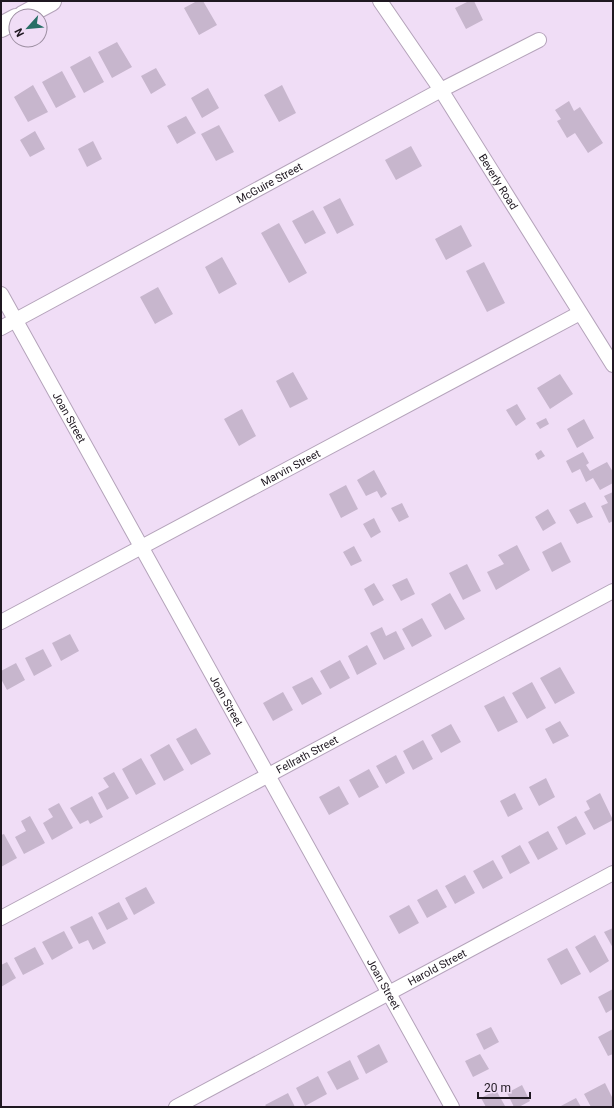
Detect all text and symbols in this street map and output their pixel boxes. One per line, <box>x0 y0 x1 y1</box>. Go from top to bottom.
north arrow <box>8 8 48 48</box>
text: N <box>12 26 27 39</box>
street label: Beverly Road <box>476 152 520 212</box>
street label: McGuire Street <box>234 160 305 206</box>
street label: Joan Street <box>50 390 88 446</box>
street label: Marvin Street <box>259 447 323 489</box>
street label: Joan Street <box>207 673 246 729</box>
street label: Fellrath Street <box>274 733 341 777</box>
street label: Harold Street <box>406 947 469 989</box>
street label: Joan Street <box>364 956 403 1012</box>
scale bar <box>478 1074 530 1100</box>
text: 20 m <box>484 1081 511 1095</box>

